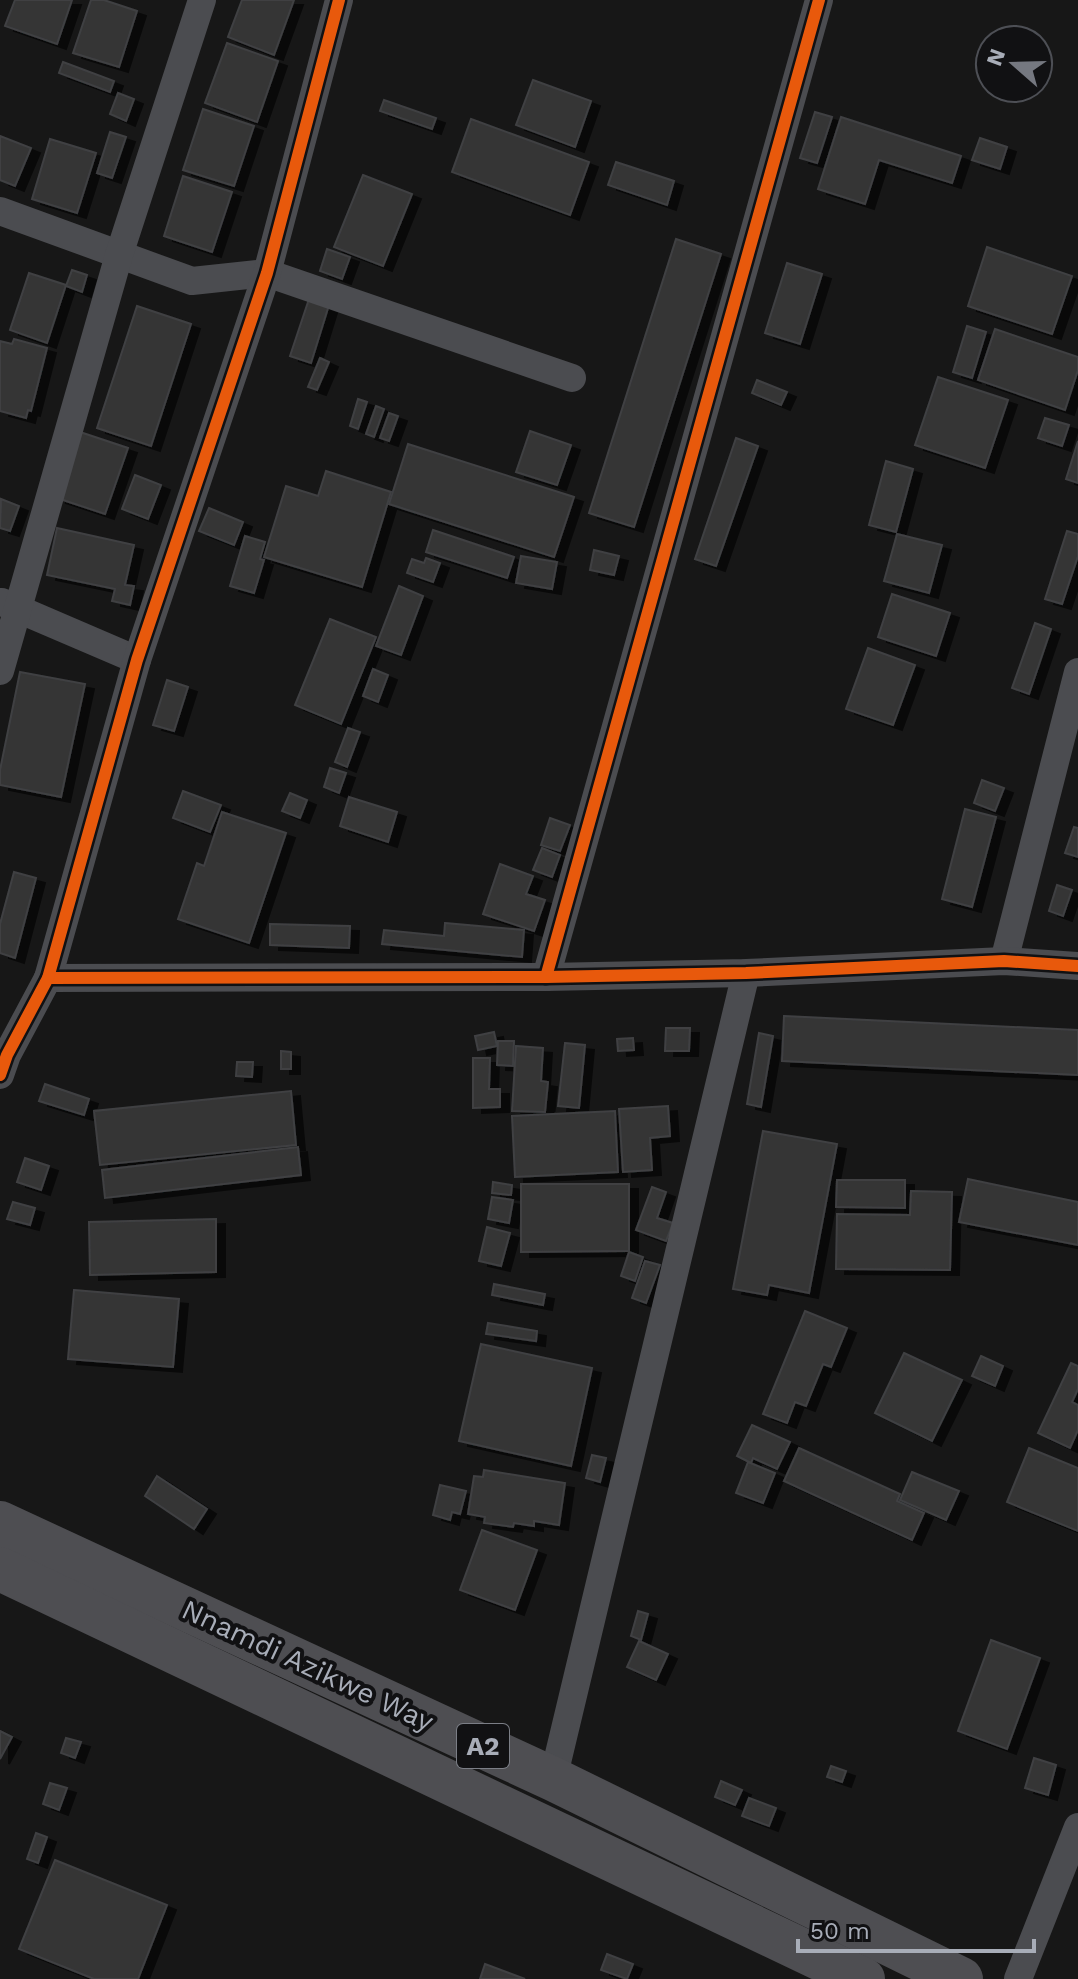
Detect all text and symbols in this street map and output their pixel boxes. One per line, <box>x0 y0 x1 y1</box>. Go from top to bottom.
north arrow <box>974 24 1054 104</box>
text: N <box>981 45 1010 69</box>
street label: Nnamdi Azikwe Way <box>177 1593 439 1738</box>
road number: A2 <box>457 1724 509 1768</box>
scale bar <box>798 1903 1034 1953</box>
text: 50 m <box>810 1917 870 1945</box>

